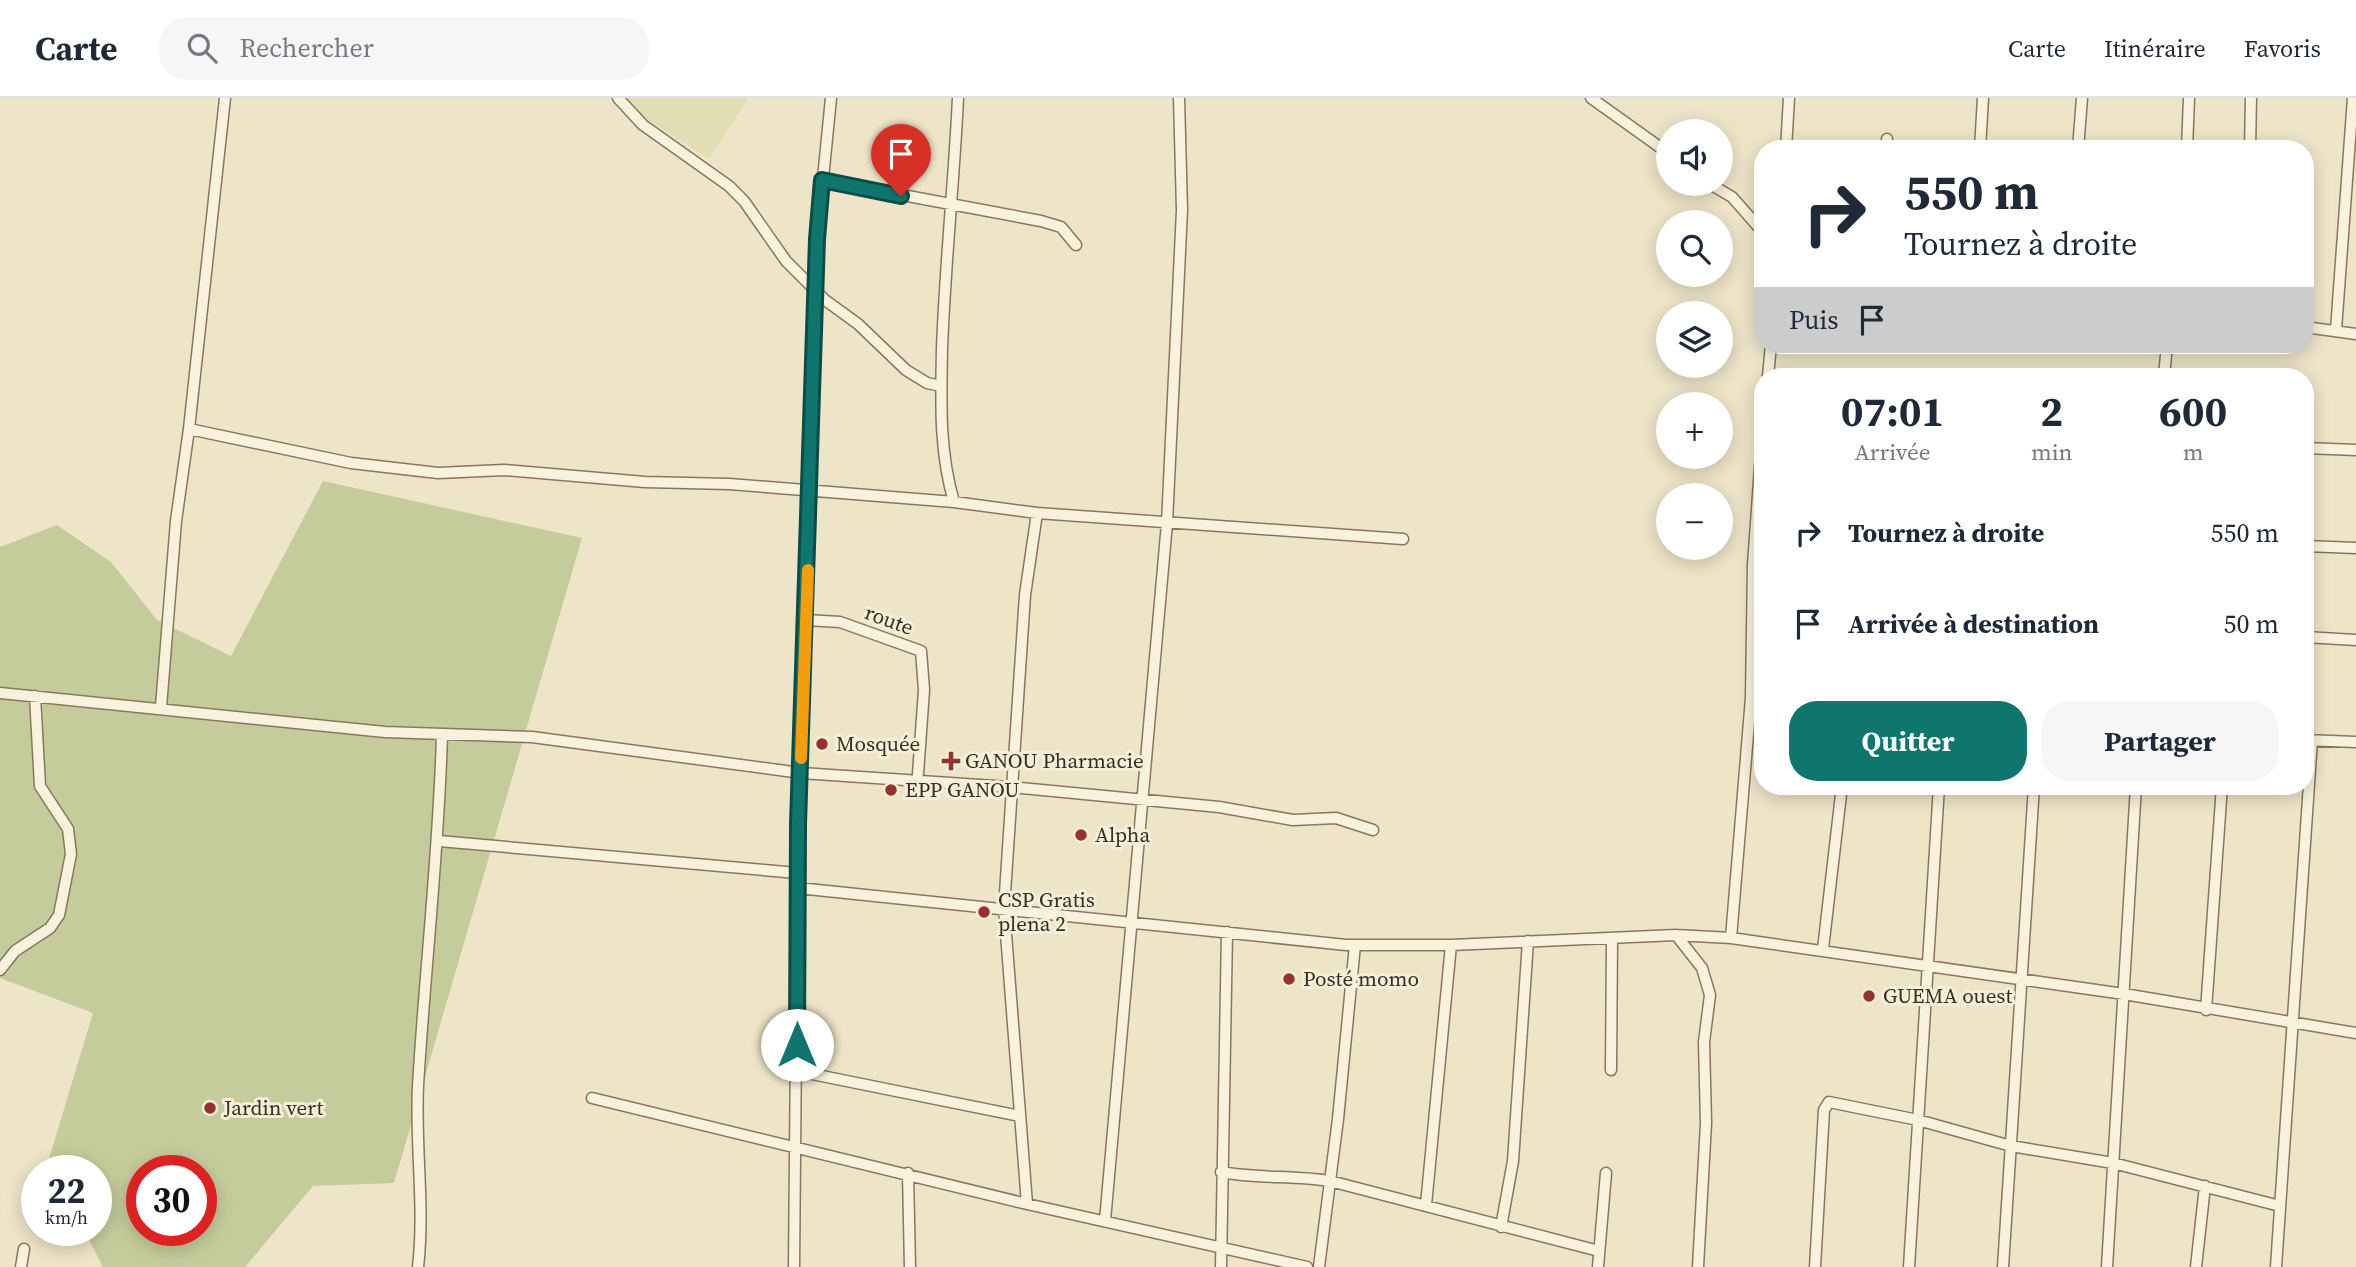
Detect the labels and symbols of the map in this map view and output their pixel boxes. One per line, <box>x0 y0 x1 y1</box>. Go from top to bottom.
pin <box>871 124 931 196</box>
street label: route <box>861 597 918 642</box>
place label: Mosquée <box>836 729 920 758</box>
marker: Mosquée <box>814 736 830 752</box>
place label: GANOU Pharmacie <box>965 746 1144 775</box>
marker: GANOU Pharmacie <box>943 753 959 769</box>
place label: EPP GANOU <box>905 775 1020 804</box>
marker: EPP GANOU <box>883 782 899 798</box>
place label: Alpha <box>1095 820 1150 849</box>
marker: Alpha <box>1073 827 1089 843</box>
place label: CSP Gratis plena 2 <box>998 885 1095 938</box>
marker: CSP Gratis plena 2 <box>976 904 992 920</box>
place label: Posté momo <box>1303 964 1419 993</box>
marker: Posté momo <box>1281 971 1297 987</box>
place label: GUEMA ouest <box>1883 981 2012 1010</box>
marker: GUEMA ouest <box>1861 988 1877 1004</box>
position arrow <box>760 1008 834 1082</box>
place label: Jardin vert <box>223 1093 324 1122</box>
marker: Jardin vert <box>202 1100 218 1116</box>
speed limit sign: 30 <box>126 1155 217 1246</box>

